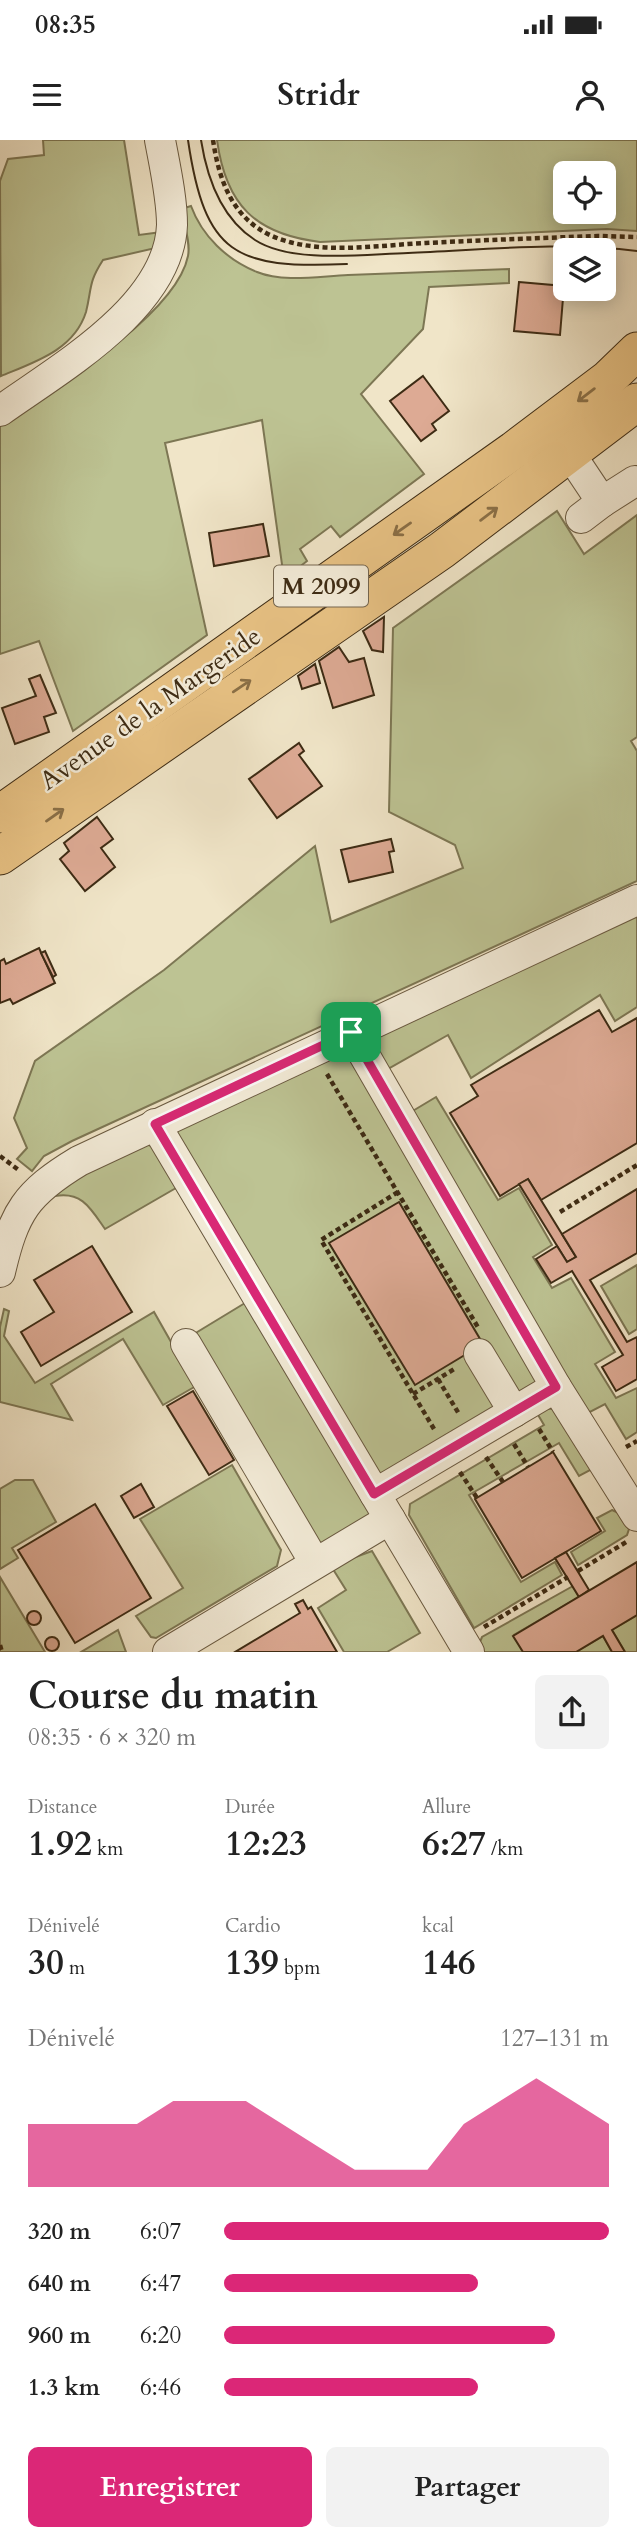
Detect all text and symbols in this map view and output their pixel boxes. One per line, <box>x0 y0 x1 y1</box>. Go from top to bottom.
text: 08:35 <box>35 7 96 42</box>
text: Stridr <box>277 73 360 117</box>
icon: menu <box>28 76 66 114</box>
icon: person <box>571 76 609 114</box>
map controls <box>553 161 616 301</box>
button: locate <box>553 161 616 224</box>
button: layers <box>553 238 616 301</box>
one-way arrow <box>577 388 595 403</box>
one-way arrow <box>479 507 498 522</box>
one-way arrow <box>393 522 412 536</box>
road number: M 2099 <box>274 566 368 606</box>
street label: Avenue de la Margeride <box>33 619 268 798</box>
one-way arrow <box>232 679 251 693</box>
one-way arrow <box>45 808 64 822</box>
pin <box>321 1002 381 1062</box>
icon: arrive <box>332 1013 370 1051</box>
text: Course du matin <box>28 1670 318 1722</box>
button: share <box>535 1675 609 1749</box>
text: 08:35 · 6 × 320 m <box>28 1722 196 1753</box>
text: Distance <box>28 1794 97 1820</box>
text: Durée <box>225 1794 275 1820</box>
text: Allure <box>422 1794 471 1820</box>
text: 1.92 <box>28 1820 92 1868</box>
text: 12:23 <box>225 1820 307 1868</box>
text: 6:27 <box>422 1820 486 1868</box>
text: km <box>92 1836 123 1862</box>
text: /km <box>486 1836 523 1862</box>
text: Dénivelé <box>28 1913 100 1939</box>
text: Cardio <box>225 1913 280 1939</box>
text: kcal <box>422 1913 454 1939</box>
text: 30 <box>28 1939 64 1987</box>
text: 139 <box>225 1939 279 1987</box>
text: 146 <box>422 1939 476 1987</box>
text: m <box>64 1955 85 1981</box>
text: bpm <box>279 1955 320 1981</box>
text: Dénivelé <box>28 2023 115 2054</box>
text: 127–131 m <box>500 2023 609 2054</box>
text: 320 m <box>28 2216 91 2247</box>
text: 6:07 <box>140 2216 181 2247</box>
text: 640 m <box>28 2268 91 2299</box>
text: 6:47 <box>140 2268 181 2299</box>
text: 960 m <box>28 2320 91 2351</box>
text: 6:20 <box>140 2320 181 2351</box>
text: 1.3 km <box>28 2372 100 2403</box>
text: 6:46 <box>140 2372 181 2403</box>
button: Enregistrer <box>28 2447 312 2527</box>
button: Partager <box>326 2447 609 2527</box>

